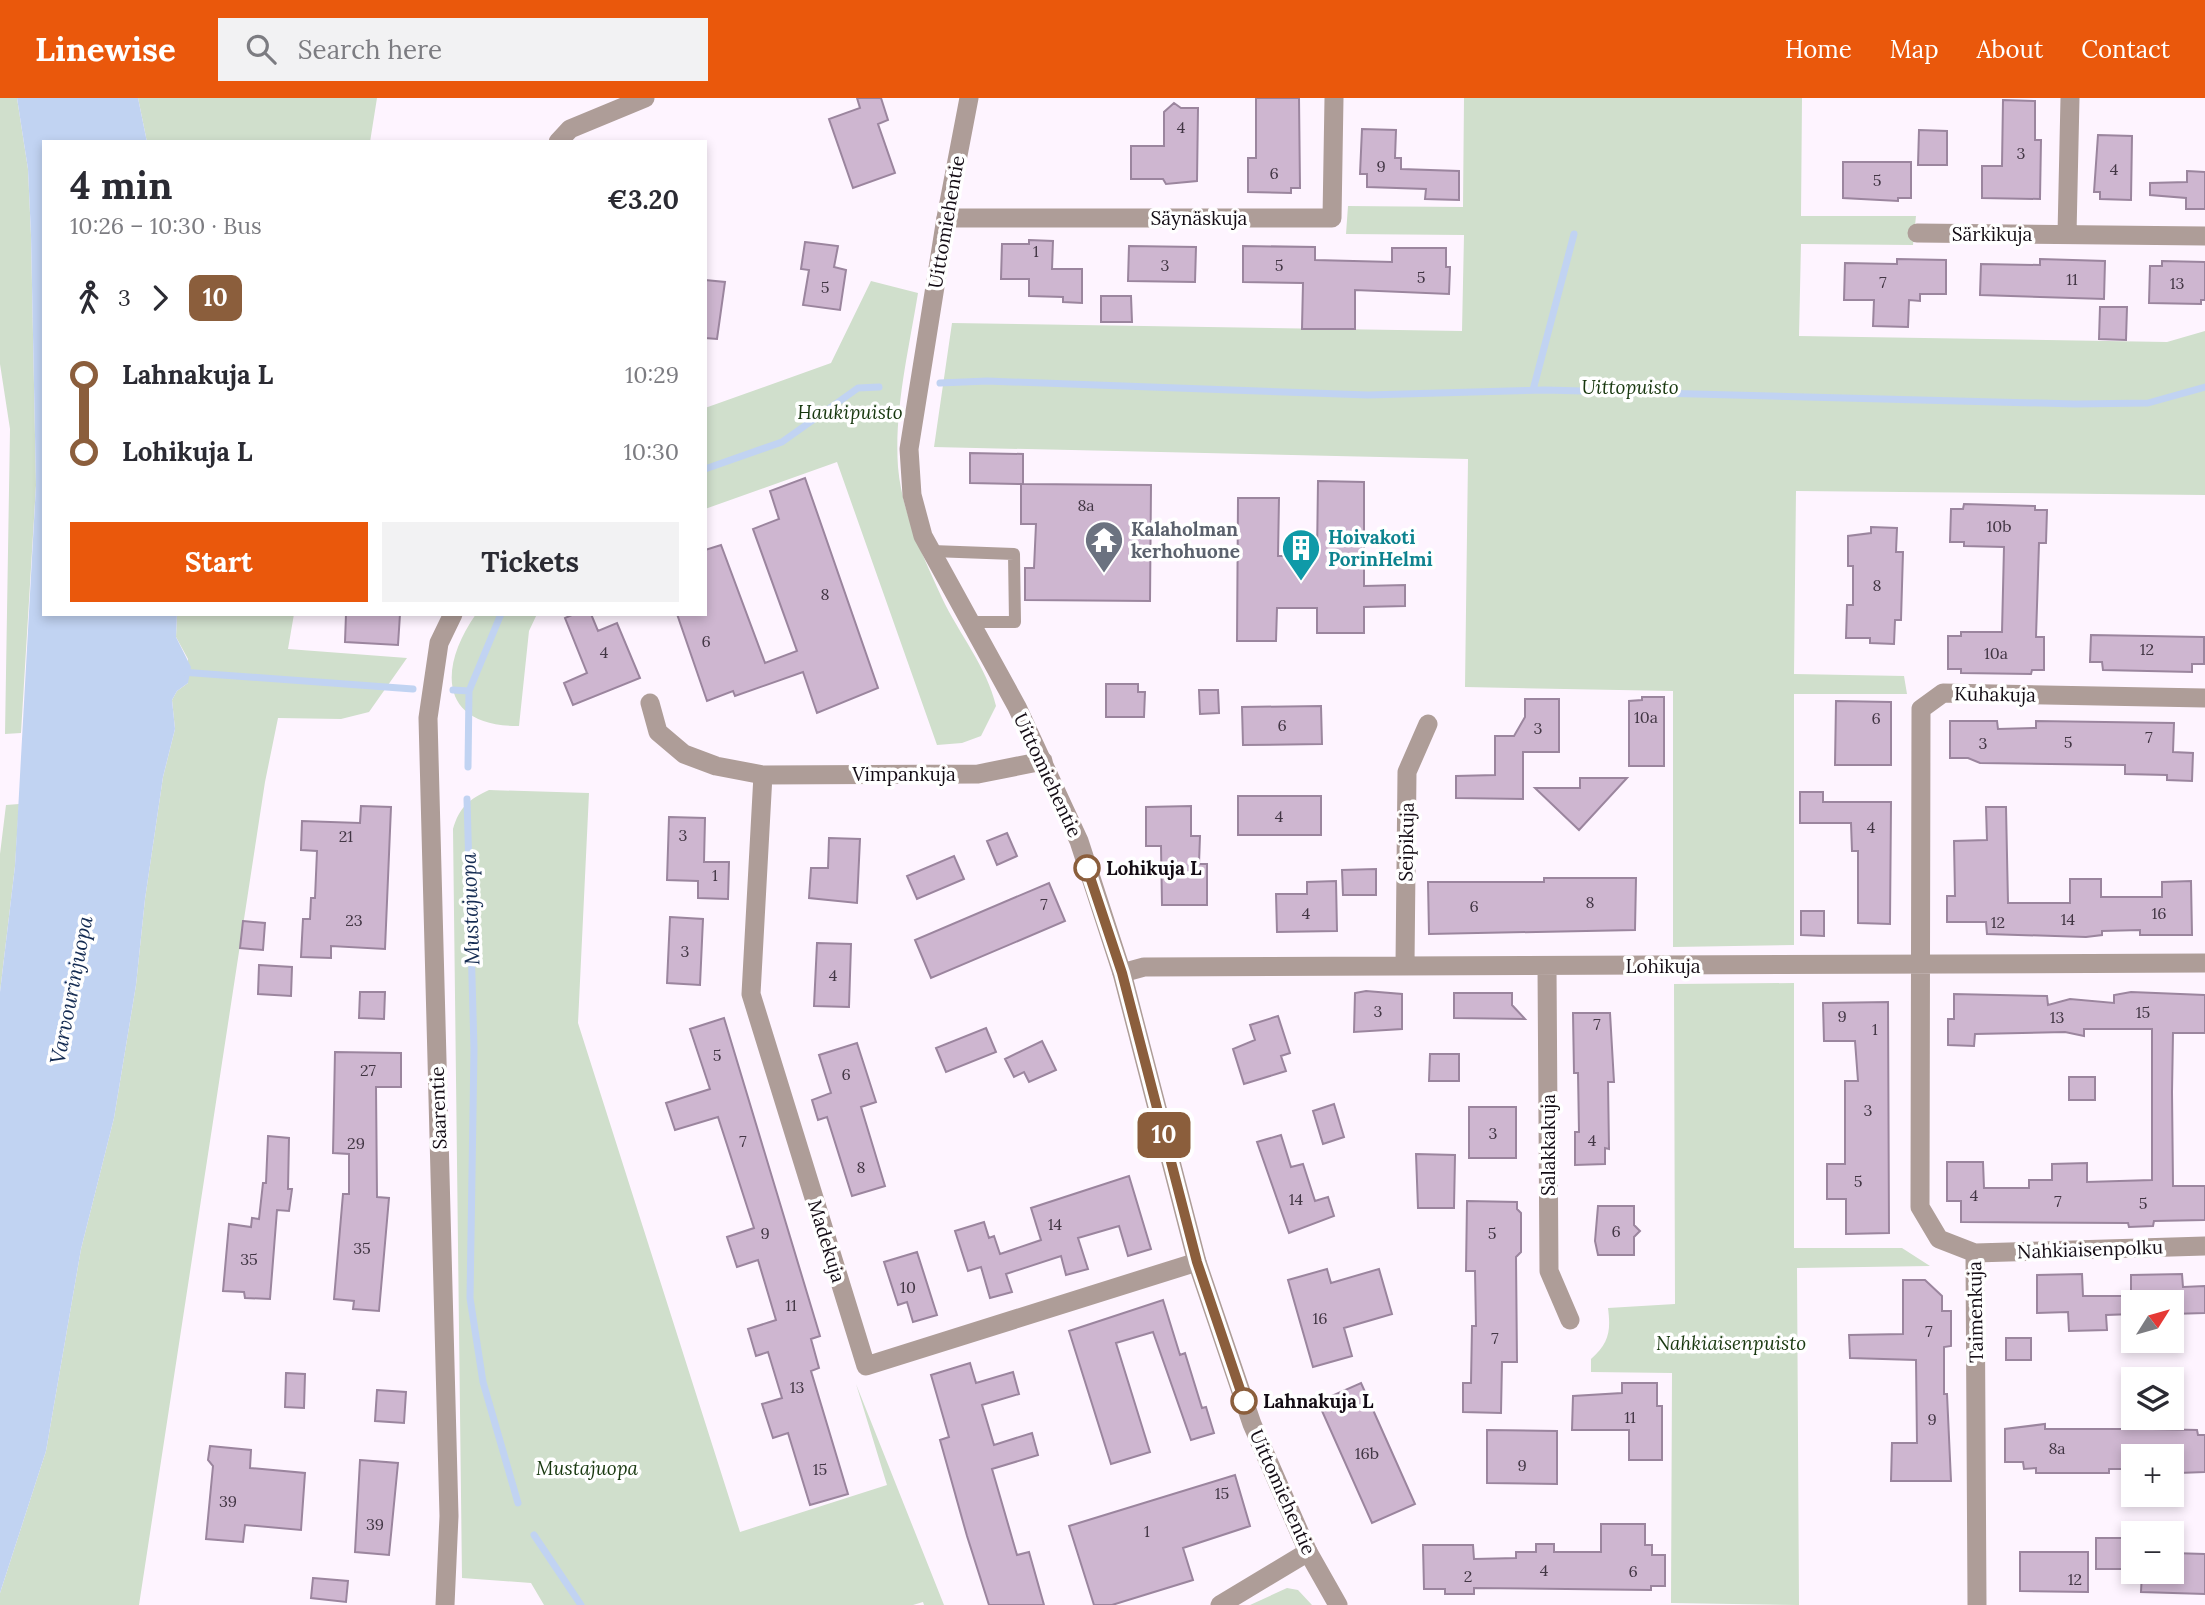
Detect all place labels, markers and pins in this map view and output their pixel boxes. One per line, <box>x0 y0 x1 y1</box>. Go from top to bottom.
place label: Kalaholman kerhohuone <box>1131 517 1240 563</box>
temple icon: Kalaholman kerhohuone <box>1083 519 1125 574</box>
place label: Hoivakoti PorinHelmi <box>1328 525 1433 571</box>
building icon: Hoivakoti PorinHelmi <box>1280 527 1322 582</box>
marker: Lohikuja L <box>1074 855 1100 881</box>
place label: Lohikuja L <box>1106 856 1202 880</box>
marker: Lahnakuja L <box>1231 1388 1257 1414</box>
place label: Lahnakuja L <box>1263 1389 1374 1413</box>

